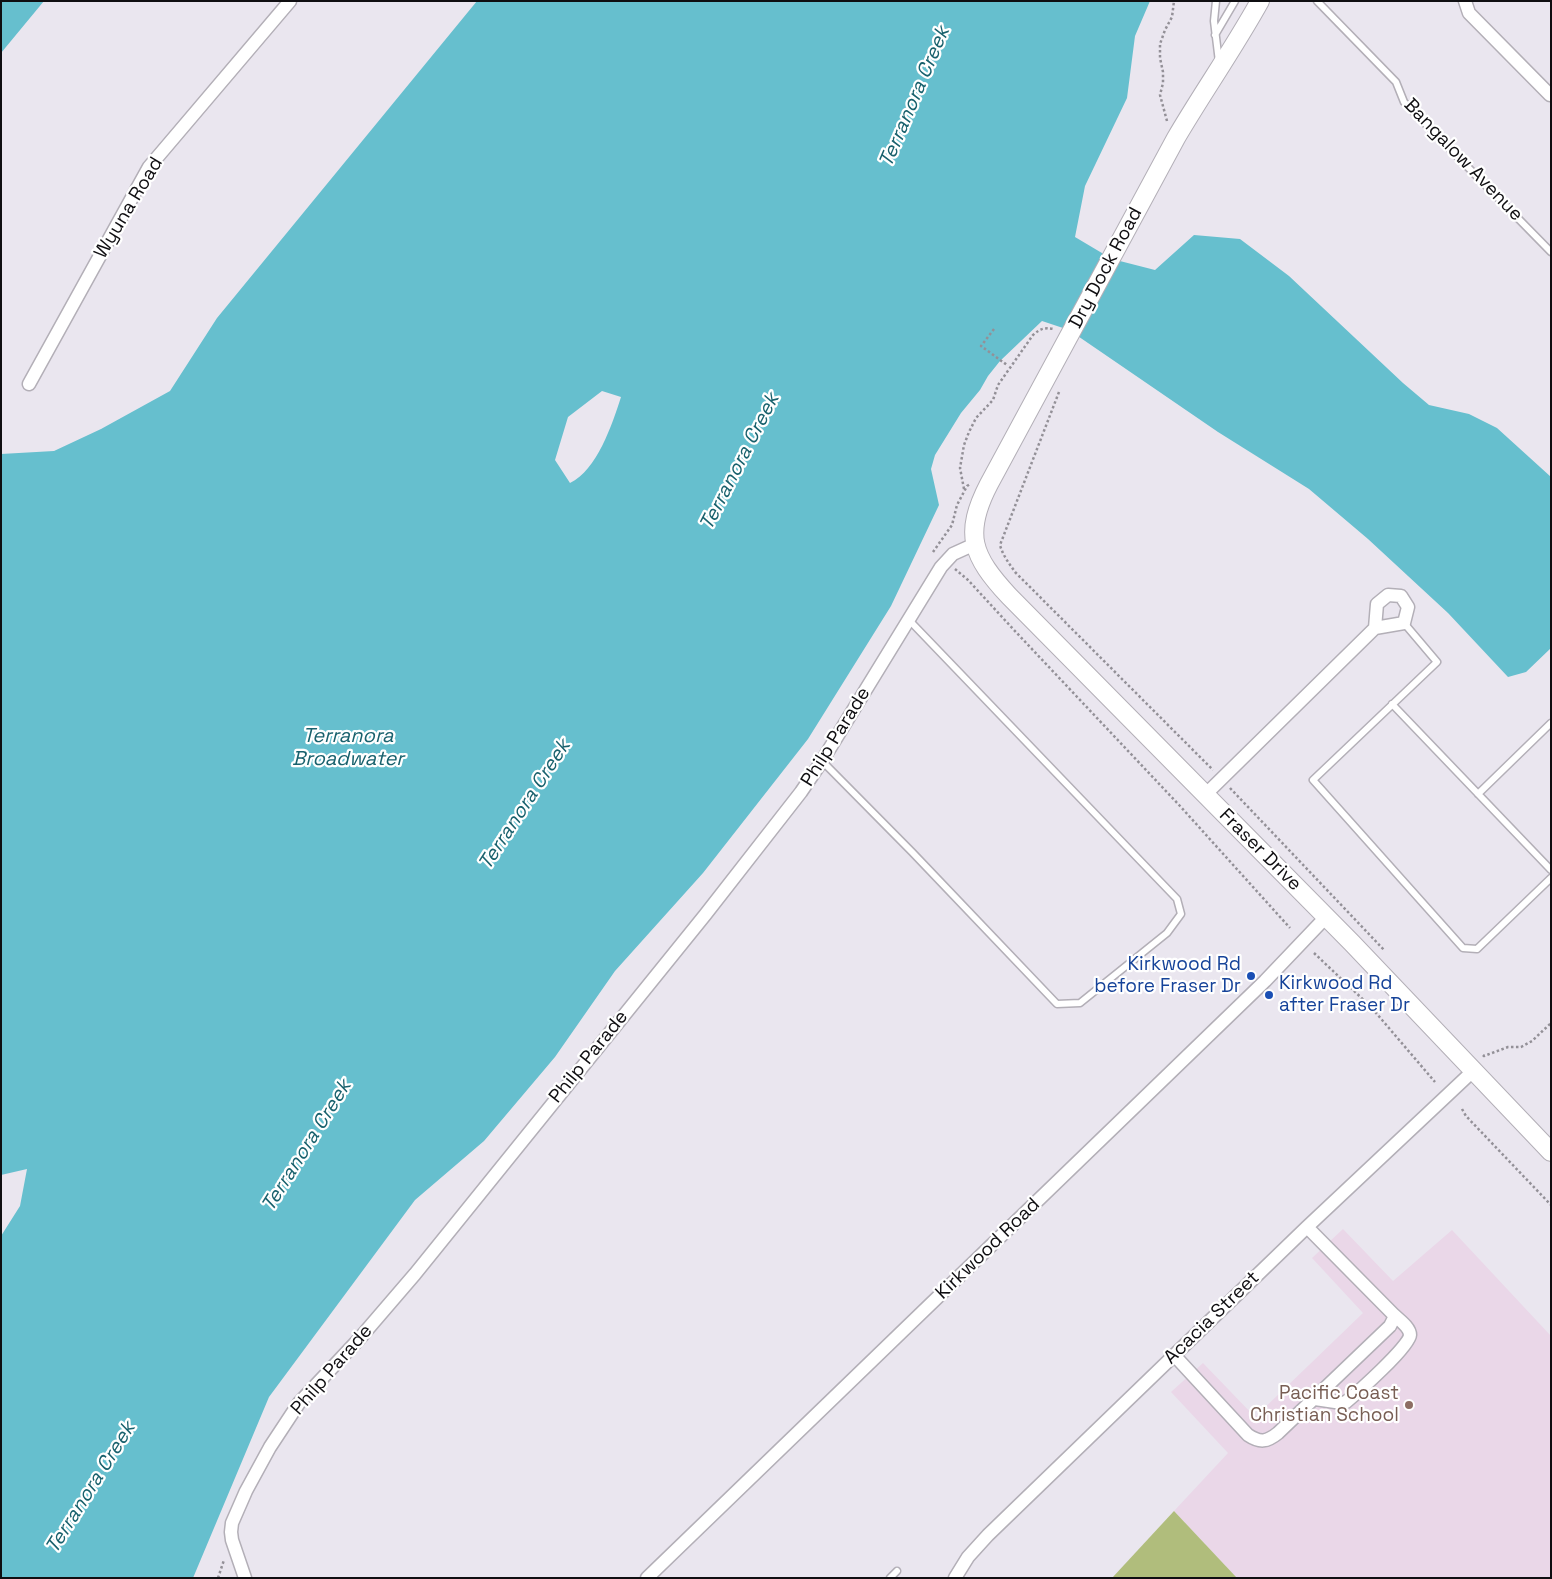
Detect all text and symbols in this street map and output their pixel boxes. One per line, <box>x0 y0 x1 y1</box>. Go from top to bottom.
water label: Terranora Creek <box>875 23 955 171</box>
street label: Bangalow Avenue <box>1399 94 1527 226</box>
street label: Wyuna Road <box>90 153 168 263</box>
street label: Dry Dock Road <box>1065 204 1147 332</box>
water label: Terranora Creek <box>695 389 785 535</box>
street label: Philp Parade <box>796 683 876 791</box>
water label: Terranora Broadwater <box>292 725 404 772</box>
water label: Terranora Creek <box>474 735 576 875</box>
street label: Fraser Drive <box>1214 804 1306 896</box>
place label: Kirkwood Rd before Fraser Dr <box>1094 954 1241 998</box>
marker: Kirkwood Rd before Fraser Dr <box>1245 970 1257 982</box>
place label: Kirkwood Rd after Fraser Dr <box>1279 973 1410 1017</box>
marker: Kirkwood Rd after Fraser Dr <box>1263 989 1275 1001</box>
street label: Philp Parade <box>545 1006 633 1108</box>
water label: Terranora Creek <box>257 1076 357 1216</box>
street label: Kirkwood Road <box>931 1194 1045 1304</box>
street label: Acacia Street <box>1160 1267 1264 1369</box>
street label: Philp Parade <box>286 1320 378 1420</box>
place label: Pacific Coast Christian School <box>1250 1383 1399 1427</box>
marker: Pacific Coast Christian School <box>1403 1399 1415 1411</box>
water label: Terranora Creek <box>41 1418 141 1558</box>

